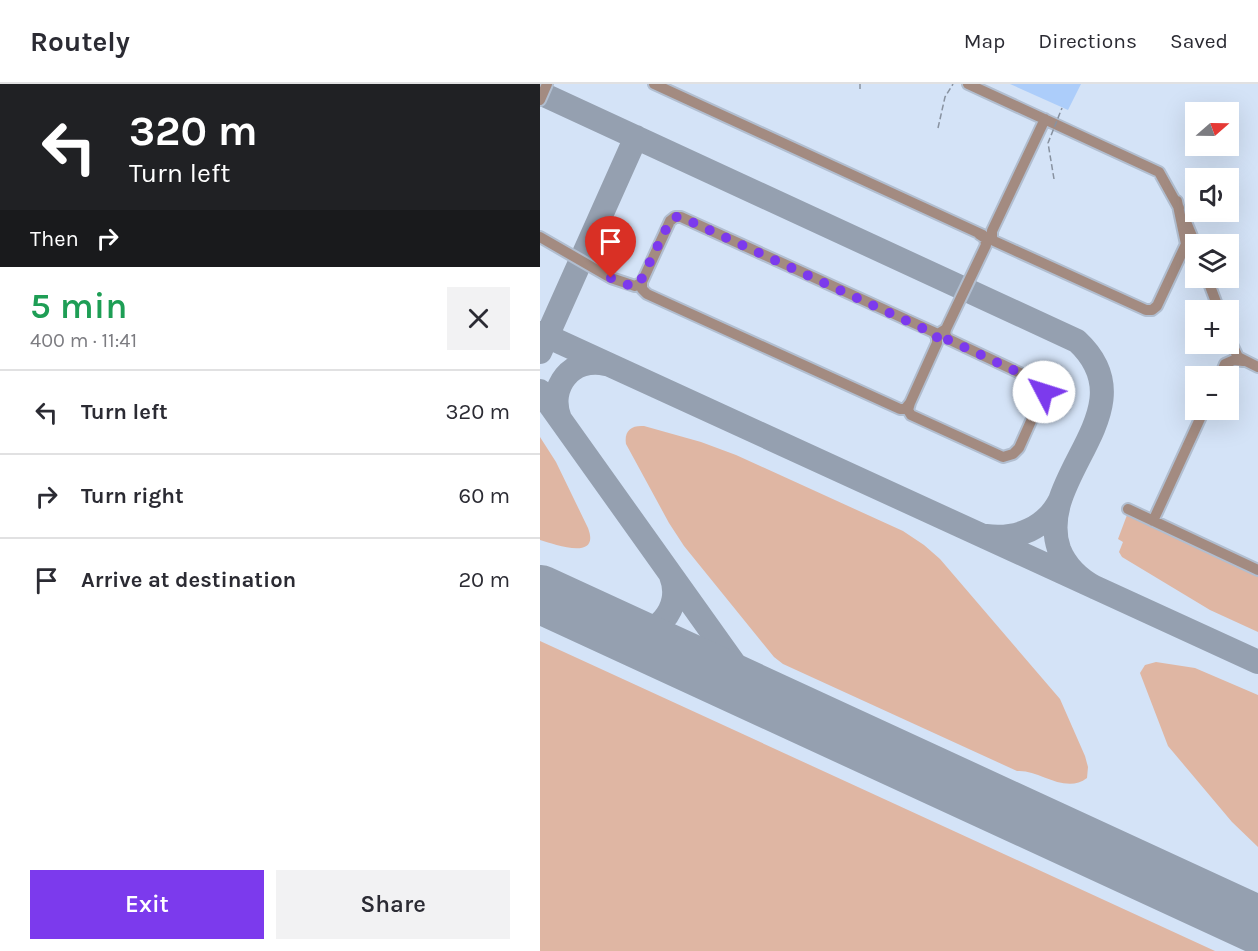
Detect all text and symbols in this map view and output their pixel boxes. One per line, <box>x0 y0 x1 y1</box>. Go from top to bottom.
text: Routely <box>30 25 130 58</box>
text: Map <box>964 29 1005 53</box>
text: Directions <box>1038 29 1137 53</box>
text: Saved <box>1170 29 1228 53</box>
north arrow <box>1185 102 1239 156</box>
map controls <box>1185 102 1239 420</box>
text: 320 m <box>129 106 258 156</box>
icon: left <box>30 108 108 186</box>
text: Turn left <box>129 157 230 189</box>
button: sound <box>1185 168 1239 222</box>
pin <box>585 216 636 278</box>
icon: right <box>91 222 124 255</box>
icon: arrive <box>594 225 627 258</box>
text: Then <box>30 226 79 252</box>
button: layers <box>1185 234 1239 288</box>
text: 5 min <box>30 285 128 327</box>
button: close <box>447 287 510 350</box>
button: + <box>1185 300 1239 354</box>
text: 400 m · 11:41 <box>30 329 137 352</box>
position arrow <box>1012 360 1076 424</box>
button: − <box>1185 366 1239 420</box>
icon: left <box>30 396 63 429</box>
text: Turn left <box>81 399 168 425</box>
text: 320 m <box>445 399 510 425</box>
icon: right <box>30 480 63 513</box>
text: Turn right <box>81 483 184 509</box>
text: 60 m <box>459 483 510 509</box>
icon: arrive <box>30 564 63 597</box>
text: Arrive at destination <box>81 567 296 593</box>
text: 20 m <box>458 567 510 593</box>
button: Exit <box>30 870 264 939</box>
button: Share <box>276 870 510 939</box>

